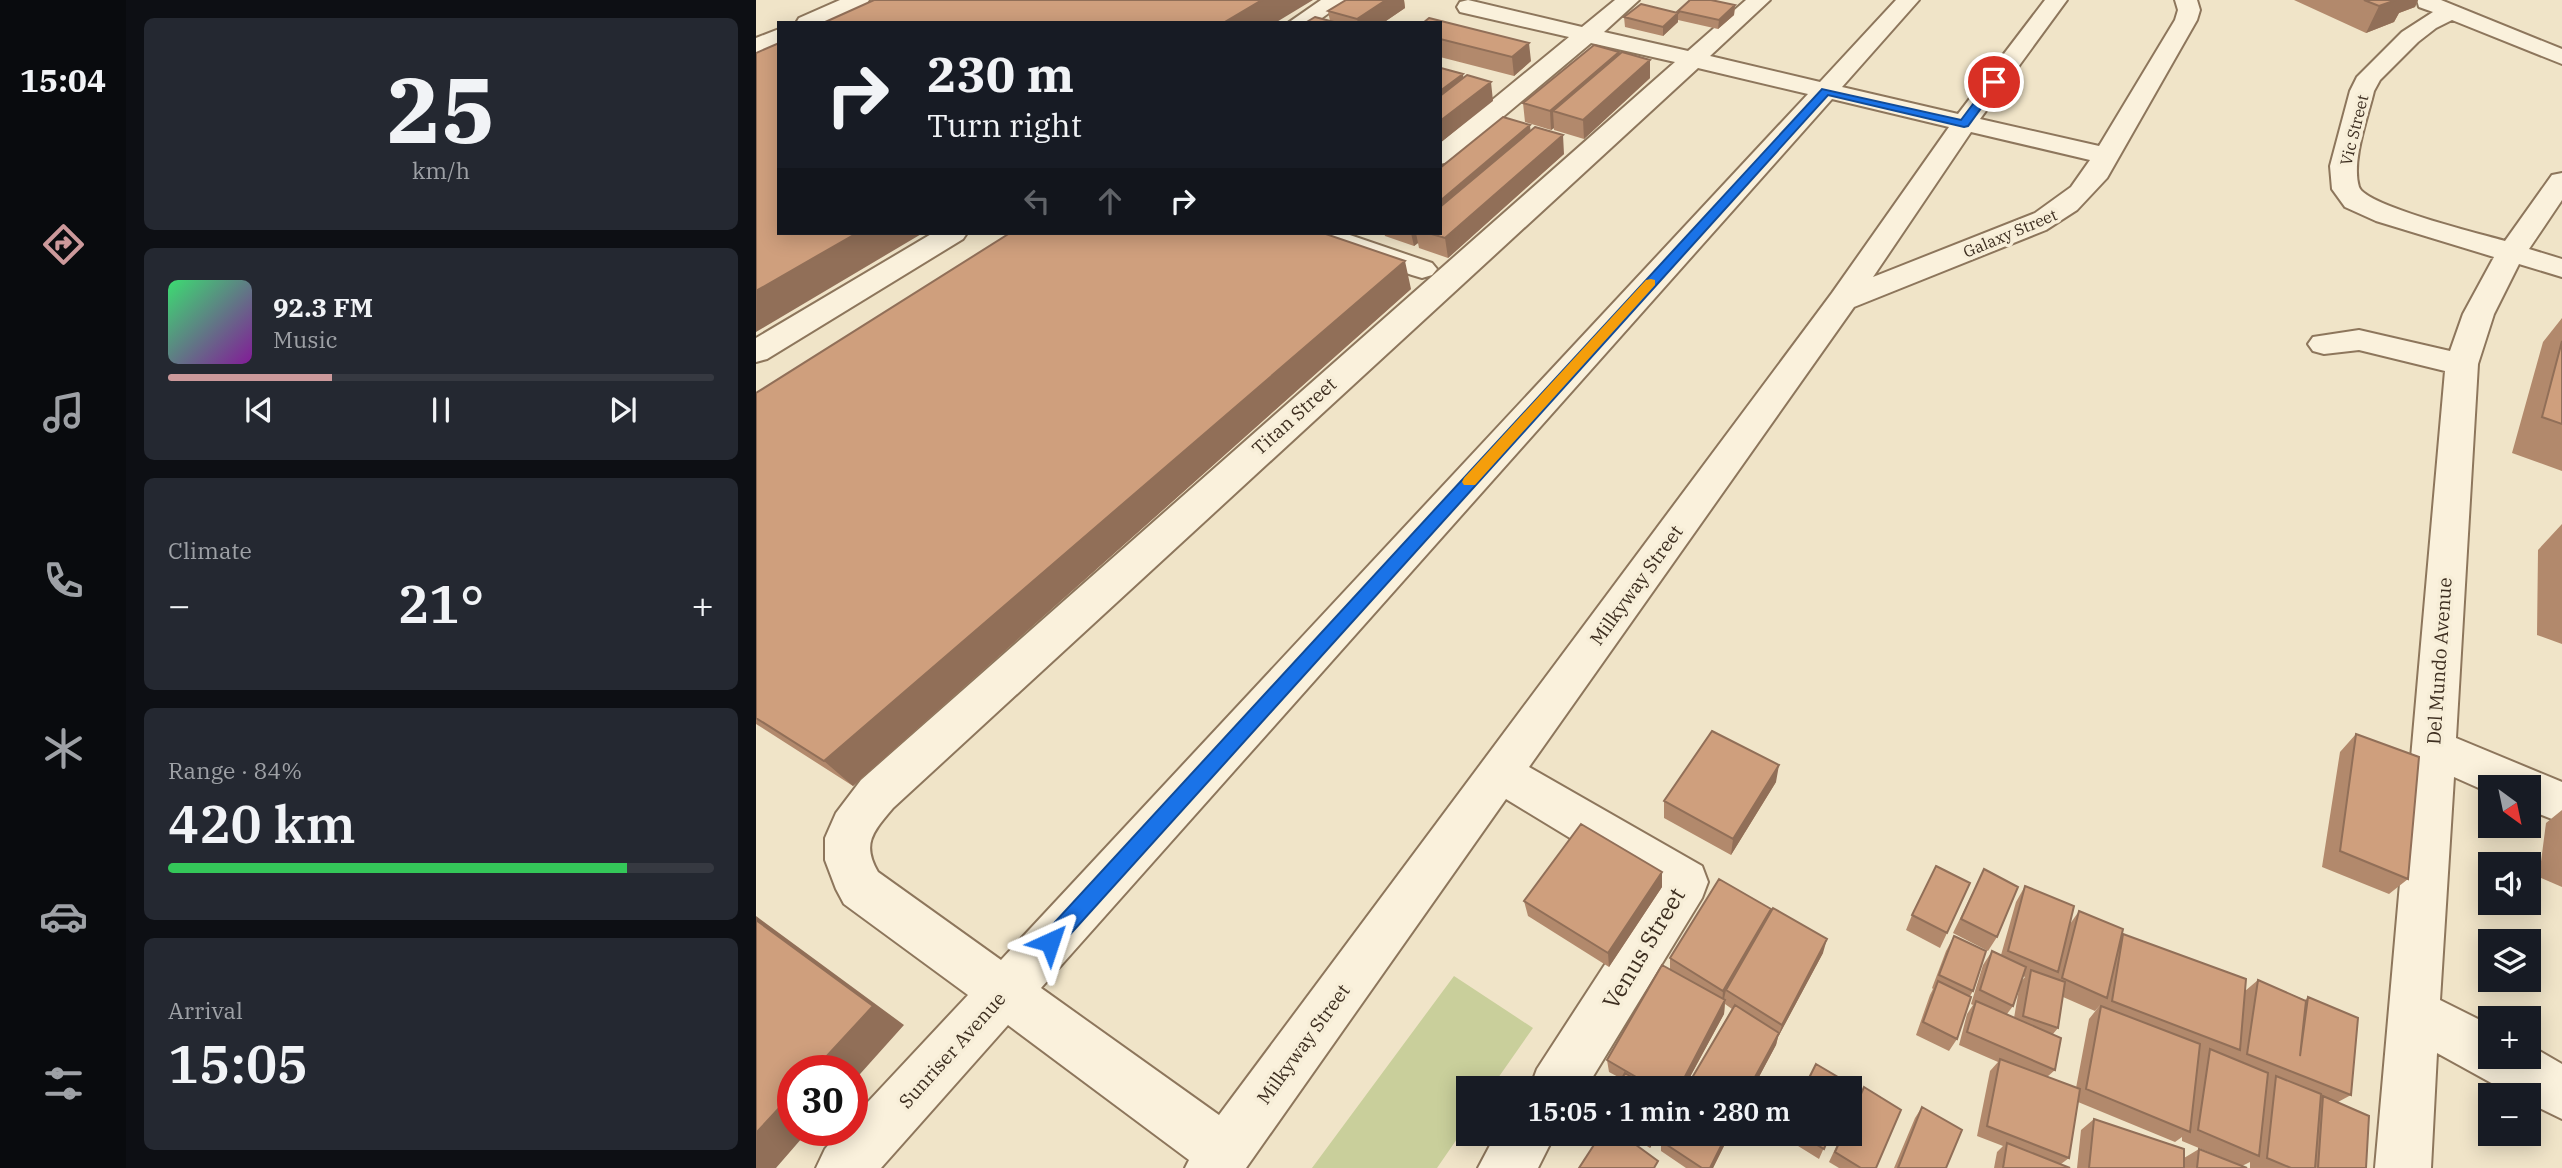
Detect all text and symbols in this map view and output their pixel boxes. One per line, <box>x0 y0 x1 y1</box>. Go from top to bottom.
text: 230 m <box>927 42 1074 105</box>
icon: right <box>812 49 903 140</box>
text: 25 <box>386 50 496 168</box>
pin <box>1964 52 2024 112</box>
text: 15:04 <box>20 59 106 101</box>
icon: arrive <box>1975 63 2013 101</box>
street label: Vic Street <box>2336 92 2373 167</box>
text: Turn right <box>927 104 1082 146</box>
text: km/h <box>412 155 470 185</box>
icon: left <box>1018 182 1056 220</box>
icon: ahead <box>1091 182 1129 220</box>
icon: right <box>1164 182 1202 220</box>
street label: Galaxy Street <box>1960 204 2060 262</box>
icon: directions <box>39 220 88 269</box>
text: 92.3 FM <box>273 290 373 324</box>
text: Music <box>273 324 338 354</box>
street label: Titan Street <box>1247 372 1341 460</box>
icon: music <box>39 388 88 437</box>
icon: previous <box>240 391 278 429</box>
icon: pause <box>422 391 460 429</box>
icon: next <box>604 391 642 429</box>
street label: Milkyway Street <box>1584 520 1688 650</box>
text: Climate <box>168 535 252 565</box>
icon: phone <box>39 556 88 605</box>
text: 21° <box>398 570 484 637</box>
street label: Del Mundo Avenue <box>2421 577 2457 745</box>
text: − <box>168 580 191 629</box>
text: + <box>691 580 714 629</box>
icon: climate <box>39 724 88 773</box>
text: Range · 84% <box>168 755 302 785</box>
north arrow <box>2478 775 2541 838</box>
map controls <box>2478 775 2541 1146</box>
text: 420 km <box>168 790 356 857</box>
button: sound <box>2478 852 2541 915</box>
street label: Venus Street <box>1595 882 1691 1014</box>
icon: car <box>39 892 88 941</box>
position arrow <box>1013 905 1087 979</box>
button: layers <box>2478 929 2541 992</box>
street label: Milkyway Street <box>1251 979 1355 1109</box>
street label: Sunriser Avenue <box>893 987 1011 1113</box>
text: Arrival <box>168 995 243 1025</box>
button: + <box>2478 1006 2541 1069</box>
text: 15:05 <box>168 1030 308 1097</box>
speed limit sign: 30 <box>777 1055 868 1146</box>
icon: filters <box>39 1059 88 1108</box>
button: − <box>2478 1083 2541 1146</box>
text: 15:05 · 1 min · 280 m <box>1528 1094 1790 1128</box>

